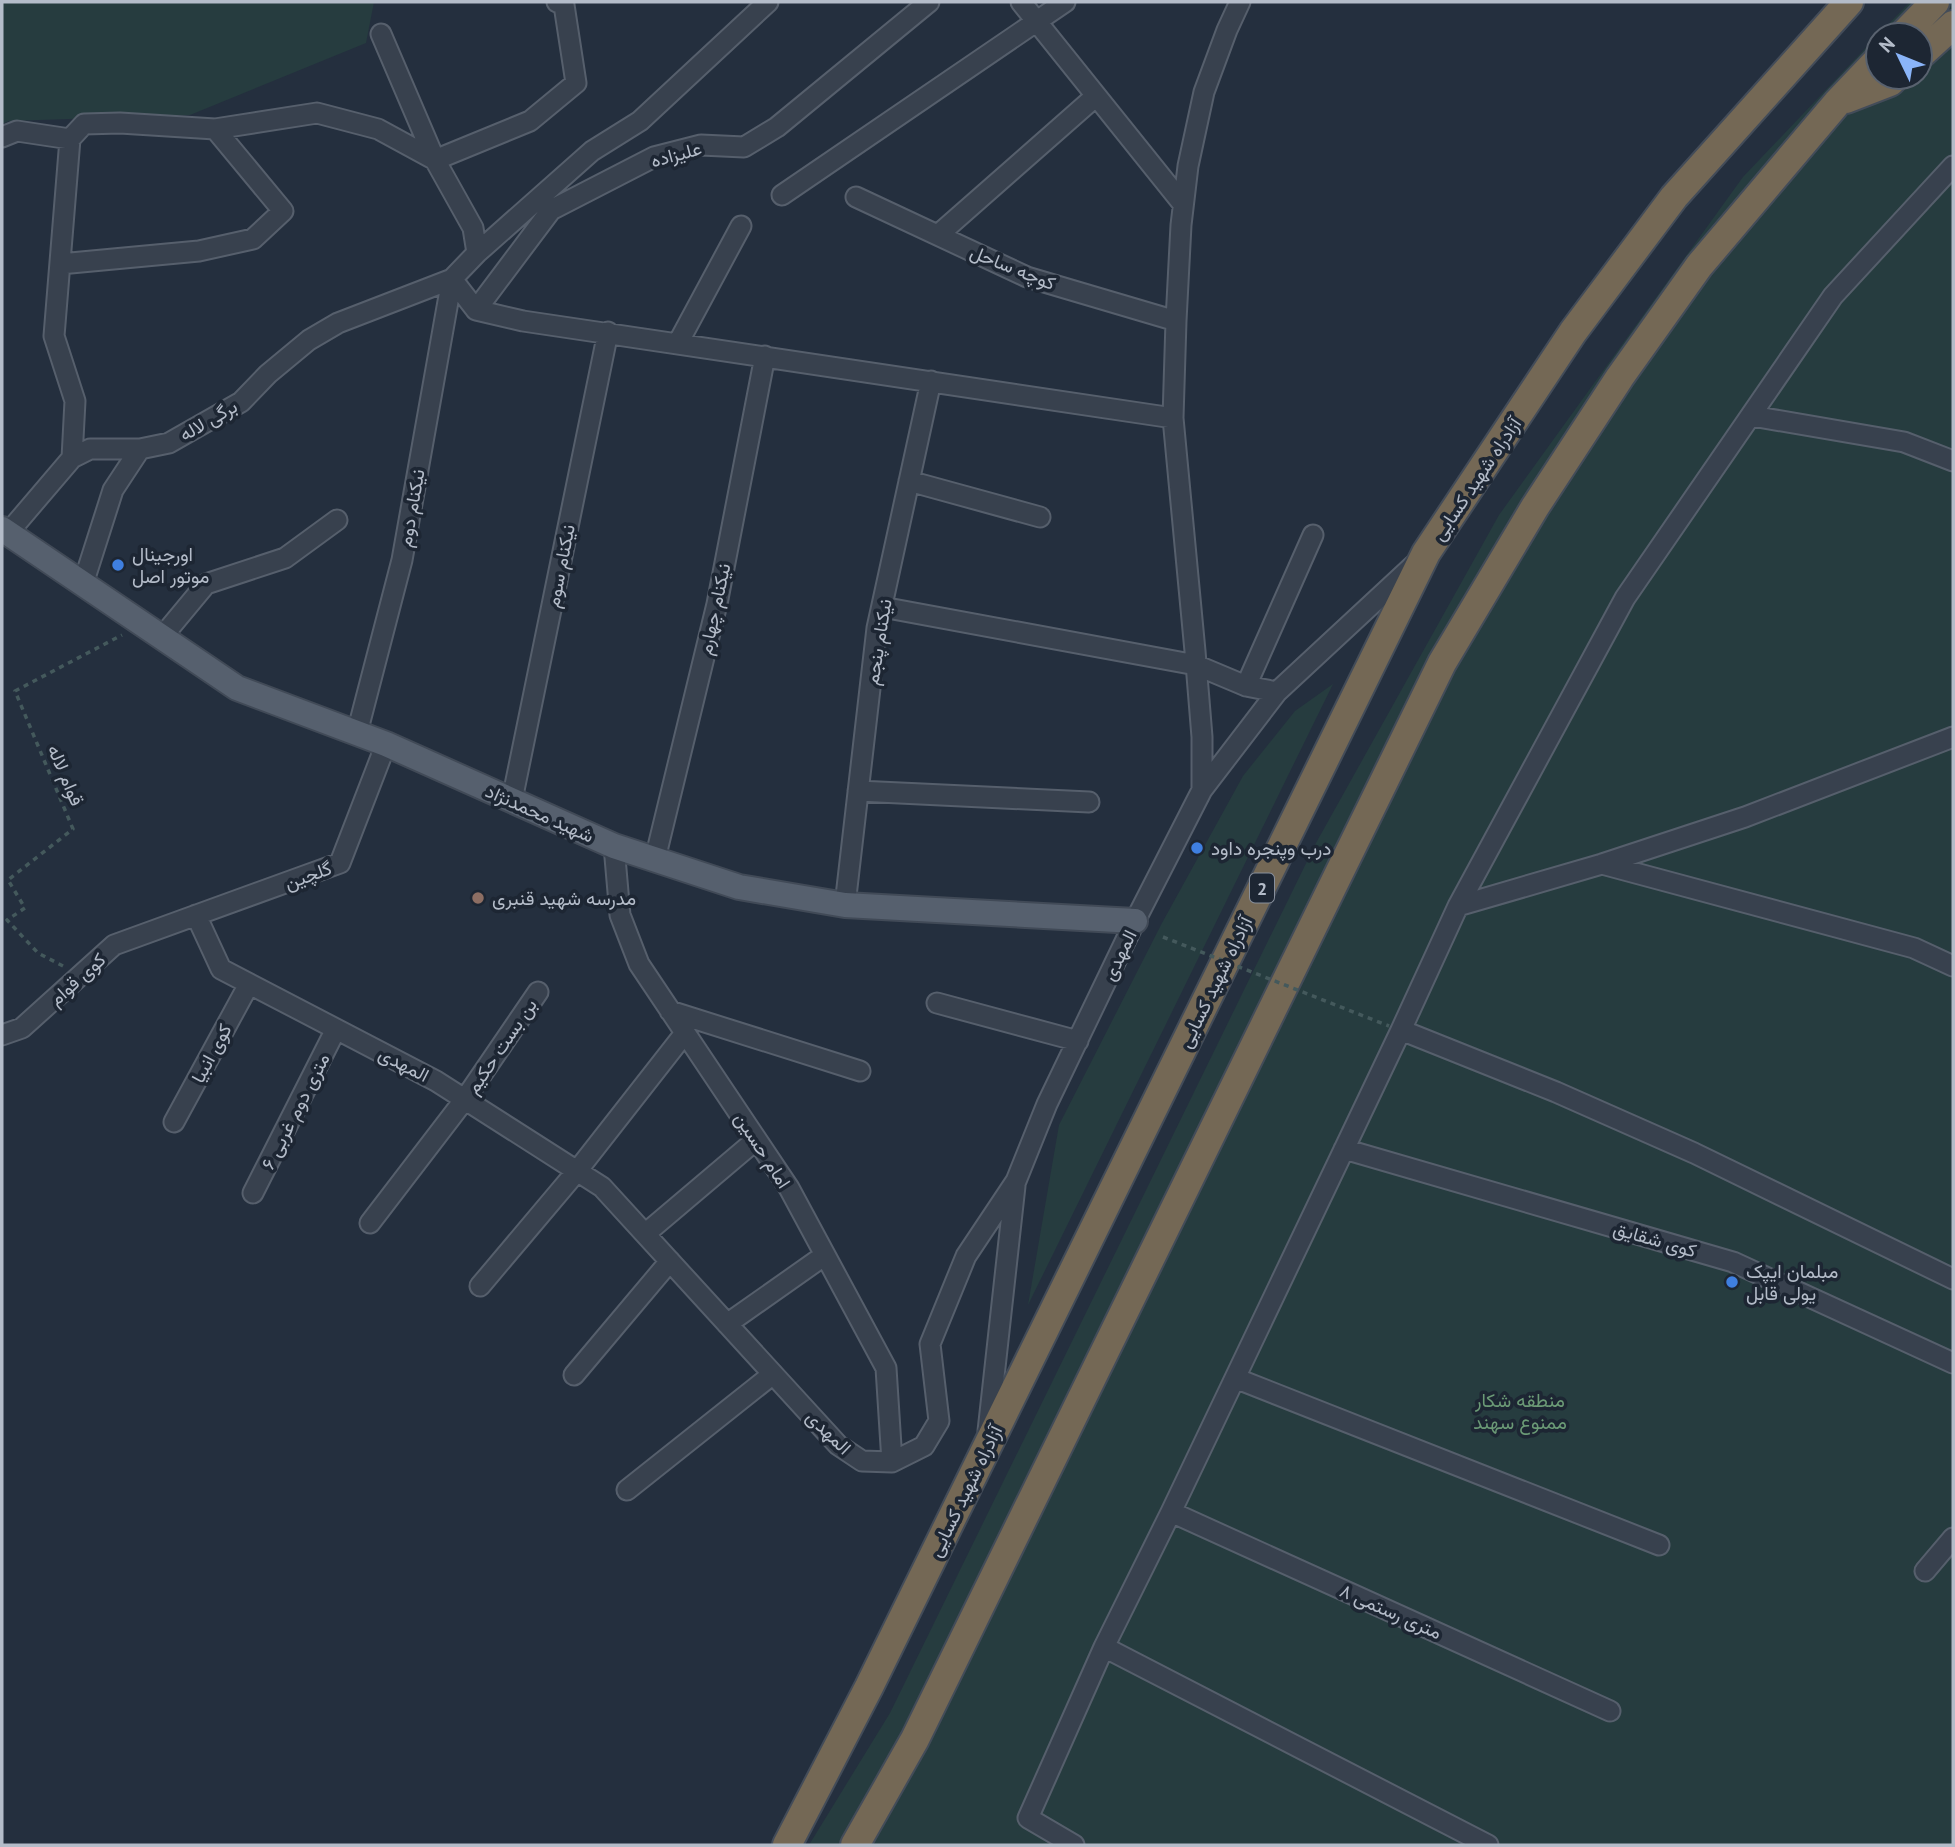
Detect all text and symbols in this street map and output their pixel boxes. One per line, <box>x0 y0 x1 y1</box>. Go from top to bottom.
north arrow <box>1864 21 1934 91</box>
text: N <box>1874 32 1900 57</box>
street label: علیزاده <box>648 136 704 172</box>
street label: کوچه ساحل <box>966 239 1059 297</box>
street label: برگی لاله <box>175 394 241 446</box>
street label: آزادراه شهید کسایی <box>1426 412 1527 545</box>
street label: نیکنام دوم <box>392 467 431 549</box>
street label: نیکنام سوم <box>540 522 581 610</box>
place label: اورجینال موتور اصل <box>132 542 209 588</box>
marker: اورجینال موتور اصل <box>110 557 126 573</box>
street label: نیکنام چهارم <box>693 561 737 658</box>
street label: نیکنام پنجم <box>859 597 899 687</box>
street label: قوام لاله <box>42 741 90 810</box>
street label: شهید محمدنژاد <box>482 778 598 848</box>
place label: درب وپنجره داود <box>1211 836 1331 862</box>
marker: درب وپنجره داود <box>1189 840 1205 856</box>
street label: گلچین <box>281 855 336 896</box>
road number: 2 <box>1250 874 1274 903</box>
place label: مدرسه شهید قنبری <box>492 886 636 910</box>
marker: مدرسه شهید قنبری <box>470 890 486 906</box>
street label: آزادراه شهید کسایی <box>1173 911 1258 1052</box>
street label: المهدی <box>1096 926 1142 984</box>
street label: کوی قوام <box>44 947 111 1011</box>
street label: بن بست حکیم <box>460 994 543 1099</box>
street label: کوی انبیا <box>185 1019 237 1087</box>
street label: المهدی <box>375 1041 433 1087</box>
street label: ۶ متری دوم غربی <box>255 1049 336 1174</box>
street label: امام حسین <box>729 1107 796 1193</box>
street label: کوی شقایق <box>1611 1216 1699 1262</box>
place label: مبلمان ایپک یولی قابل <box>1746 1259 1838 1305</box>
marker: مبلمان ایپک یولی قابل <box>1724 1274 1740 1290</box>
park label: منطقه شکار ممنوع سهند <box>1473 1388 1567 1435</box>
street label: المهدی <box>801 1405 857 1459</box>
street label: آزادراه شهید کسایی <box>923 1420 1008 1561</box>
street label: ۸ متری رستمی <box>1336 1578 1446 1644</box>

